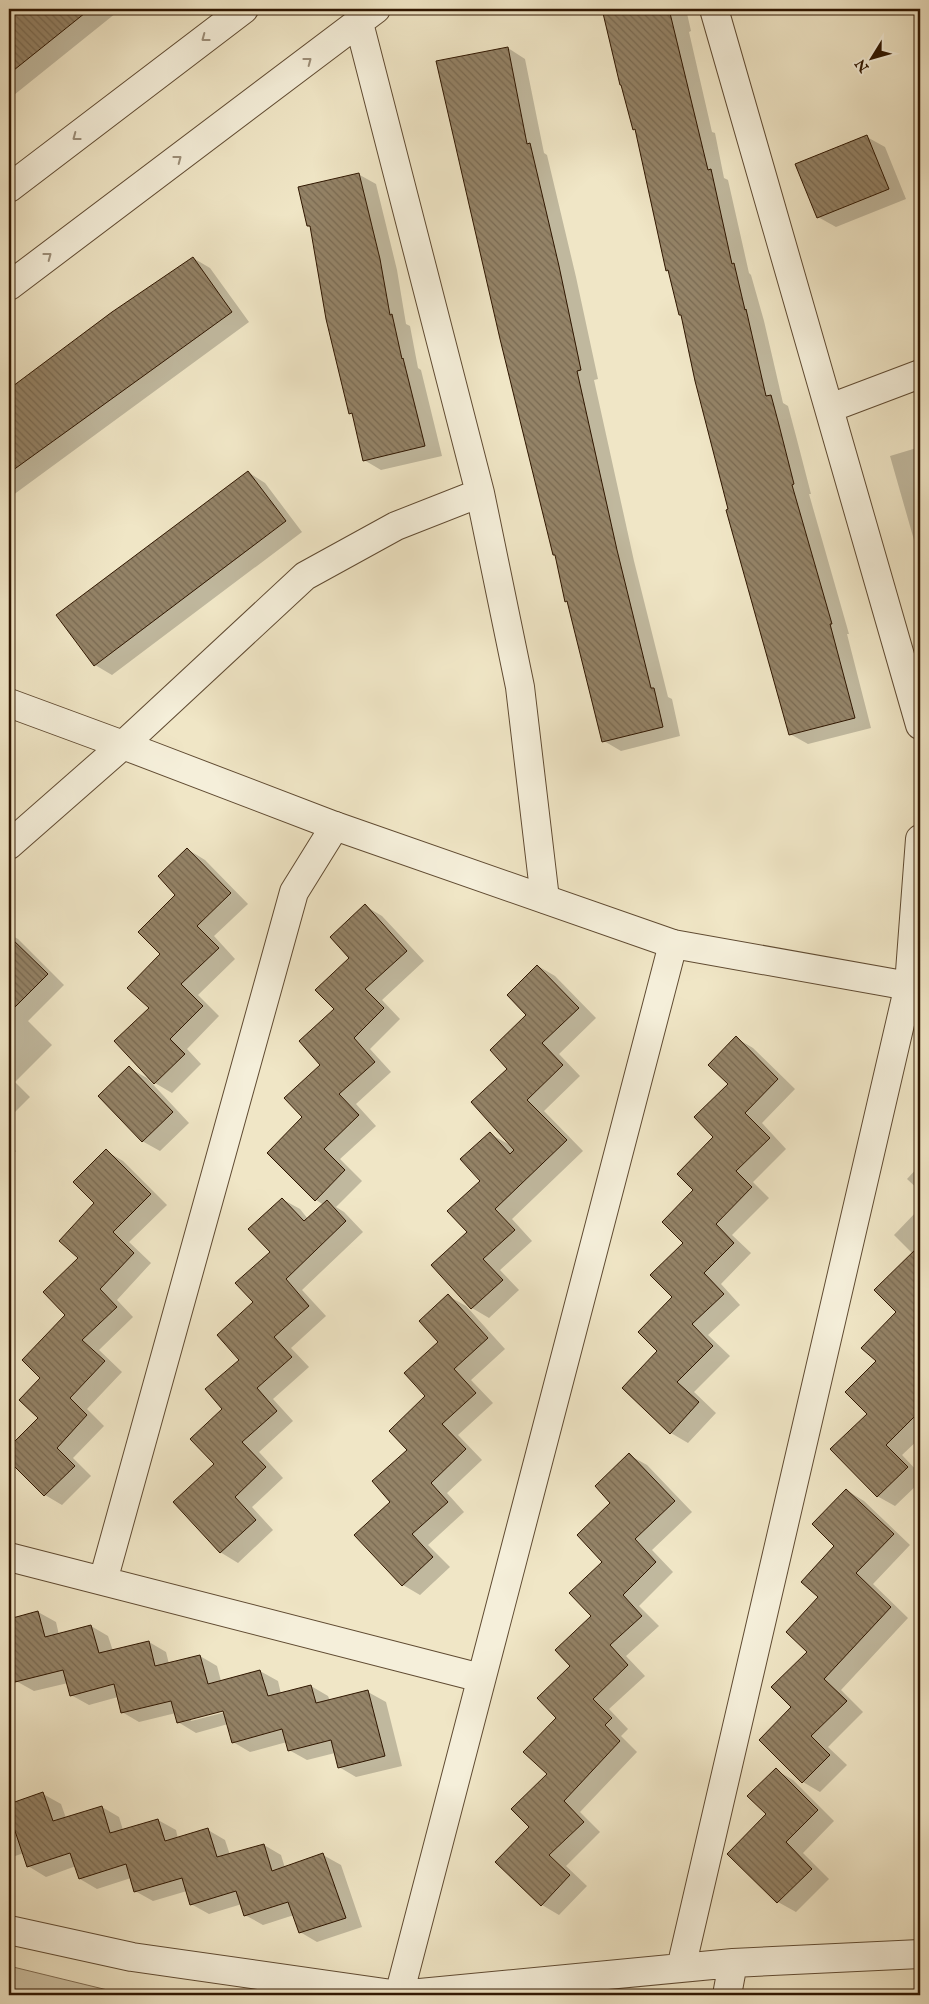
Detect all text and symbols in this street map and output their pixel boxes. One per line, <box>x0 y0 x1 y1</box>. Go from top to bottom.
north arrow <box>846 32 896 82</box>
one-way arrow <box>202 33 211 41</box>
text: N <box>852 55 874 76</box>
one-way arrow <box>302 59 311 67</box>
one-way arrow <box>73 131 82 139</box>
one-way arrow <box>172 156 182 165</box>
one-way arrow <box>42 254 51 262</box>

